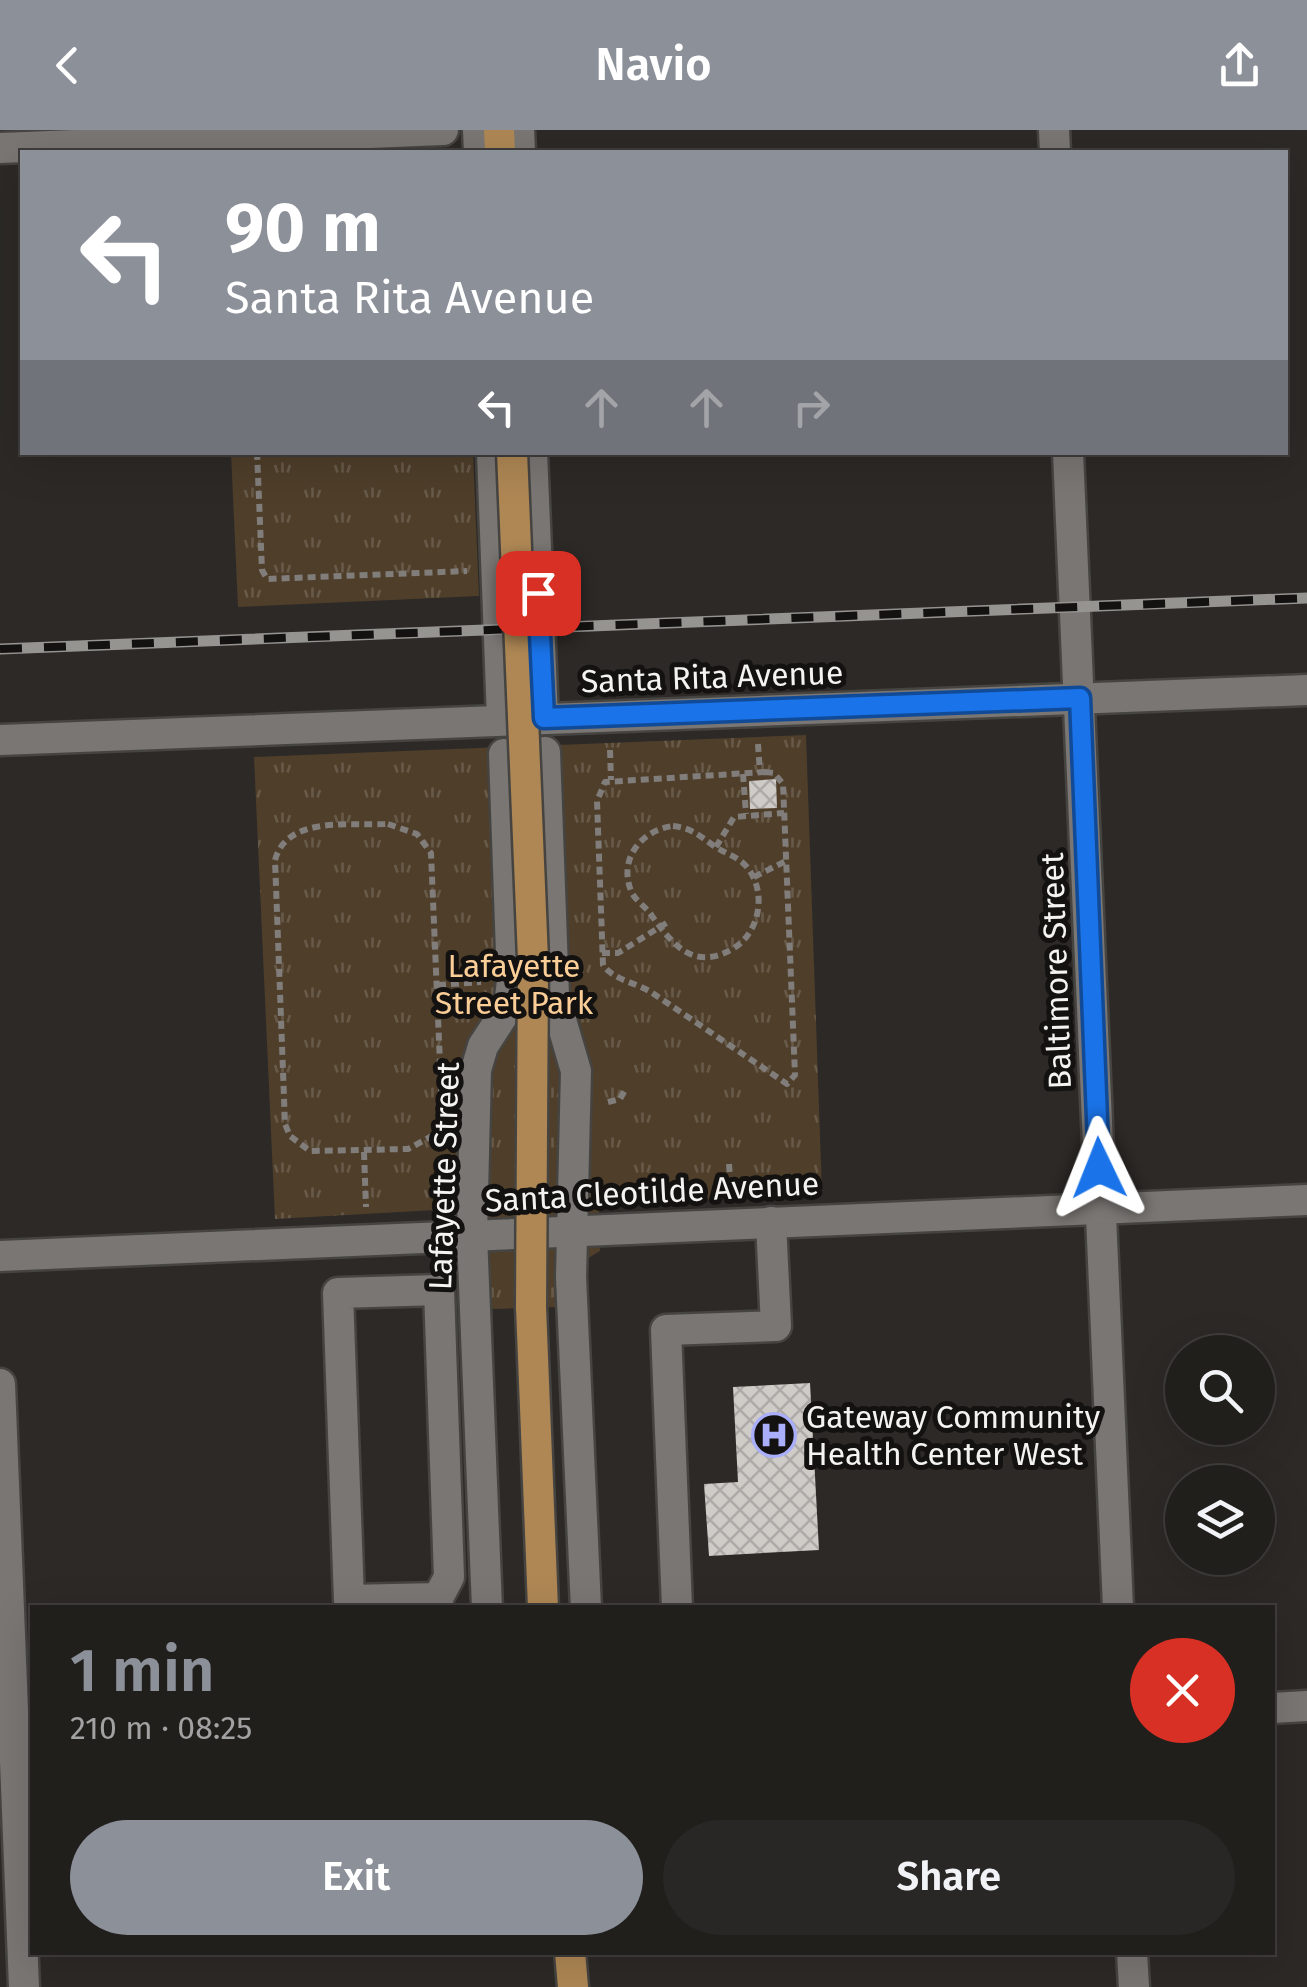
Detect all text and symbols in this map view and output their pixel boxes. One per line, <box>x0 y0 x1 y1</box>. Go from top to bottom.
icon: back <box>40 38 95 93</box>
text: Navio <box>596 38 711 92</box>
icon: share <box>1212 38 1267 93</box>
text: 90 m <box>225 186 381 270</box>
icon: left <box>60 190 190 320</box>
text: Santa Rita Avenue <box>225 271 594 325</box>
icon: left <box>469 380 524 435</box>
icon: ahead <box>574 380 629 435</box>
icon: ahead <box>679 380 734 435</box>
icon: right <box>784 380 839 435</box>
pin <box>496 551 581 636</box>
icon: arrive <box>511 566 566 621</box>
street label: Santa Rita Avenue <box>580 653 844 701</box>
street label: Baltimore Street <box>1033 852 1079 1090</box>
park label: Lafayette Street Park <box>435 947 594 1022</box>
street label: Lafayette Street <box>421 1061 467 1291</box>
position arrow <box>1047 1116 1151 1220</box>
street label: Santa Cleotilde Avenue <box>484 1164 820 1220</box>
map controls <box>1165 1335 1275 1575</box>
button: search <box>1165 1335 1275 1445</box>
place label: Gateway Community Health Center West <box>806 1398 1100 1473</box>
hospital icon: Gateway Community Health Center West <box>751 1412 797 1458</box>
button: layers <box>1165 1465 1275 1575</box>
text: 1 min <box>70 1635 215 1707</box>
button: close <box>1130 1638 1235 1743</box>
text: 210 m · 08:25 <box>70 1709 252 1747</box>
button: Exit <box>70 1820 643 1935</box>
button: Share <box>663 1820 1235 1935</box>

